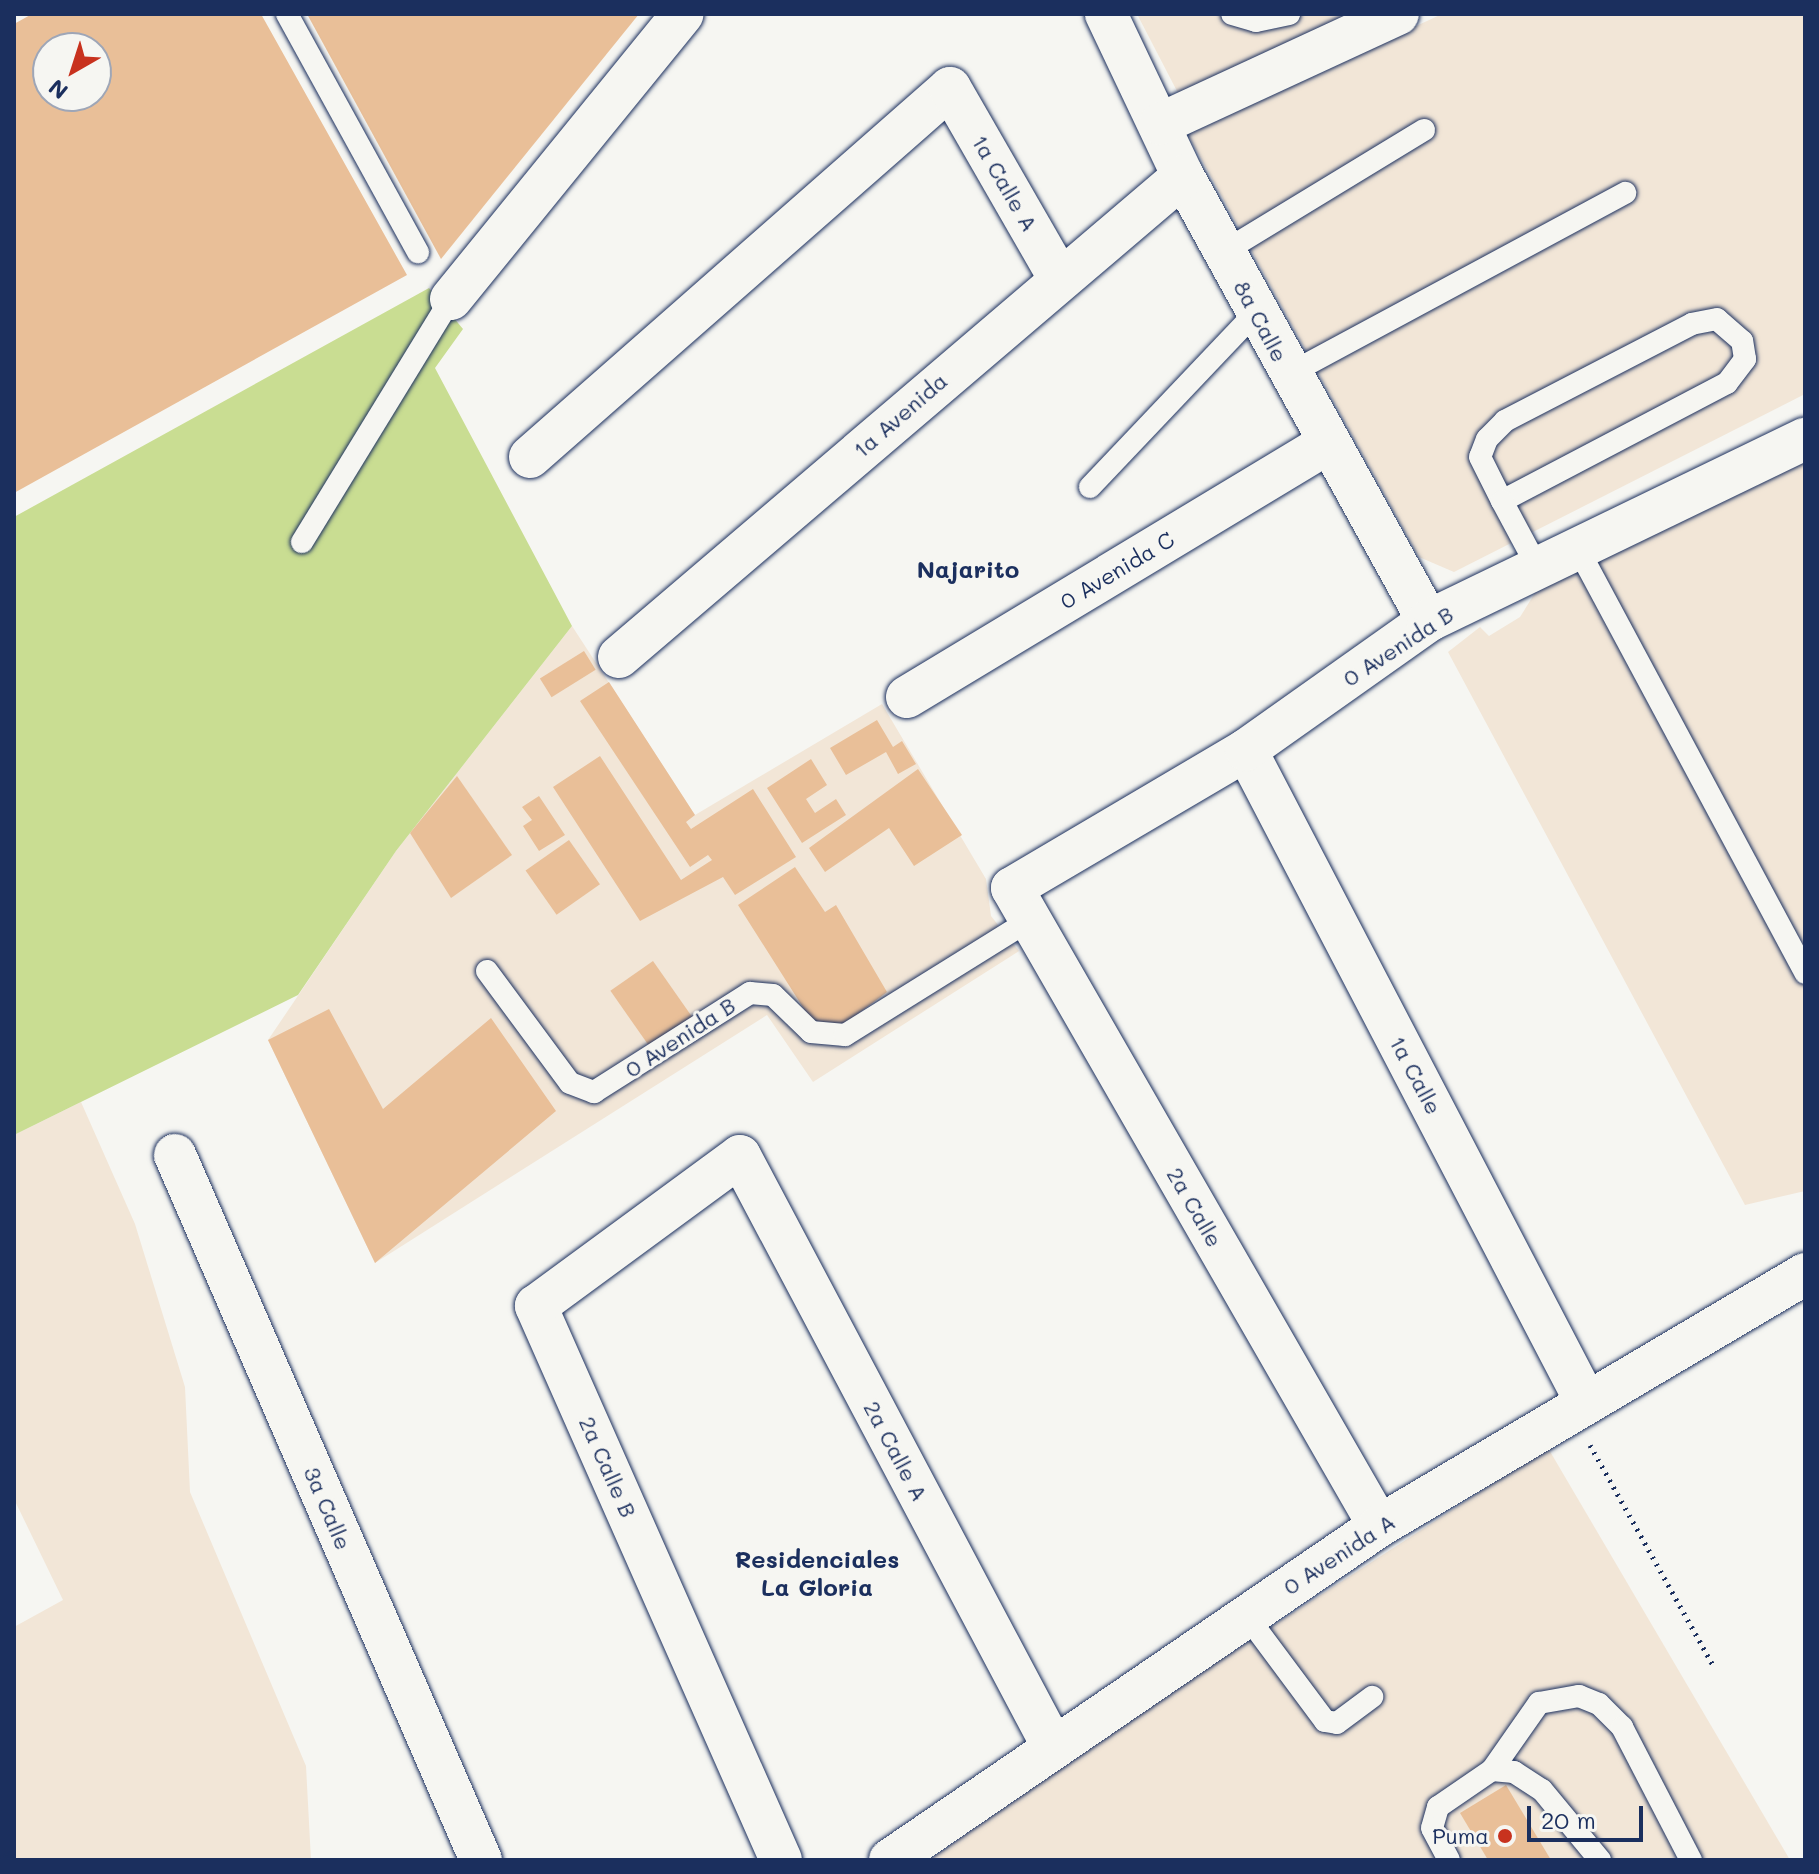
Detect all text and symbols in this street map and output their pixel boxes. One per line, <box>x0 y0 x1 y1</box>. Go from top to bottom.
north arrow <box>32 32 112 112</box>
text: N <box>42 73 73 106</box>
street label: 1a Calle A <box>967 130 1043 236</box>
street label: 8a Calle <box>1229 276 1293 366</box>
street label: 1a Avenida <box>848 367 952 463</box>
street label: 0 Avenida C <box>1055 526 1179 614</box>
district label: Najarito <box>917 555 1019 583</box>
street label: 0 Avenida B <box>1338 601 1458 691</box>
street label: 0 Avenida B <box>620 992 740 1082</box>
street label: 1a Calle <box>1384 1031 1448 1119</box>
street label: 2a Calle <box>1162 1163 1228 1251</box>
street label: 2a Calle A <box>859 1397 933 1505</box>
street label: 2a Calle B <box>574 1412 642 1522</box>
street label: 3a Calle <box>299 1462 357 1554</box>
street label: 0 Avenida A <box>1278 1508 1400 1600</box>
district label: Residenciales La Gloria <box>735 1545 899 1601</box>
scale bar <box>1531 1790 1647 1840</box>
text: 20 m <box>1541 1804 1596 1835</box>
place label: Puma <box>1432 1823 1489 1849</box>
marker: Puma <box>1496 1827 1514 1845</box>

